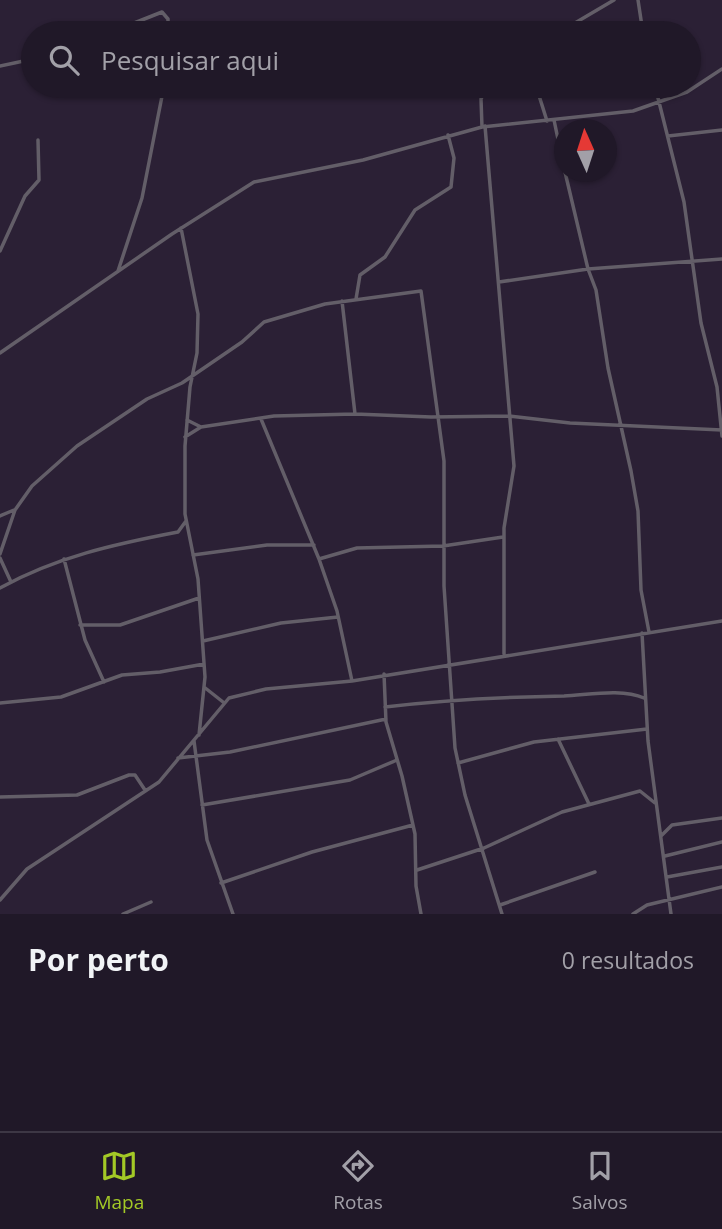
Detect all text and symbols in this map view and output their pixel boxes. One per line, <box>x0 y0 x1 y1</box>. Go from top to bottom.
search box <box>21 21 701 98</box>
icon: search <box>45 41 83 79</box>
text: Pesquisar aqui <box>101 42 279 78</box>
north arrow <box>554 119 617 182</box>
text: Por perto <box>28 939 169 980</box>
text: 0 resultados <box>562 944 694 976</box>
tab: Mapa <box>94 1147 144 1215</box>
tab: Rotas <box>333 1147 383 1215</box>
tab: Salvos <box>572 1147 628 1215</box>

